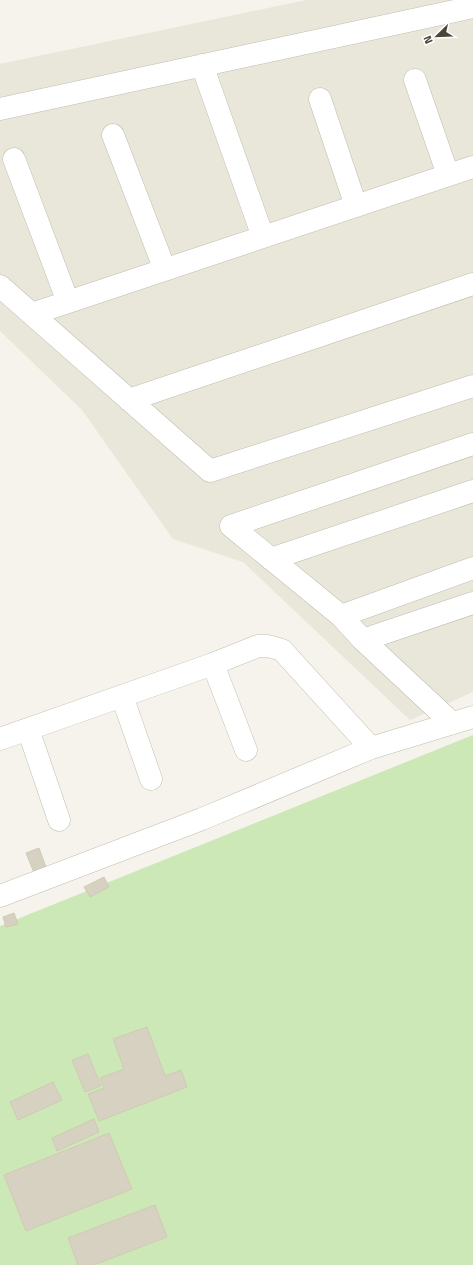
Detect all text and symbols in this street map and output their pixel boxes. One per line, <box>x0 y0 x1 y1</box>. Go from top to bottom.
north arrow <box>417 16 457 56</box>
text: N <box>419 33 437 47</box>

